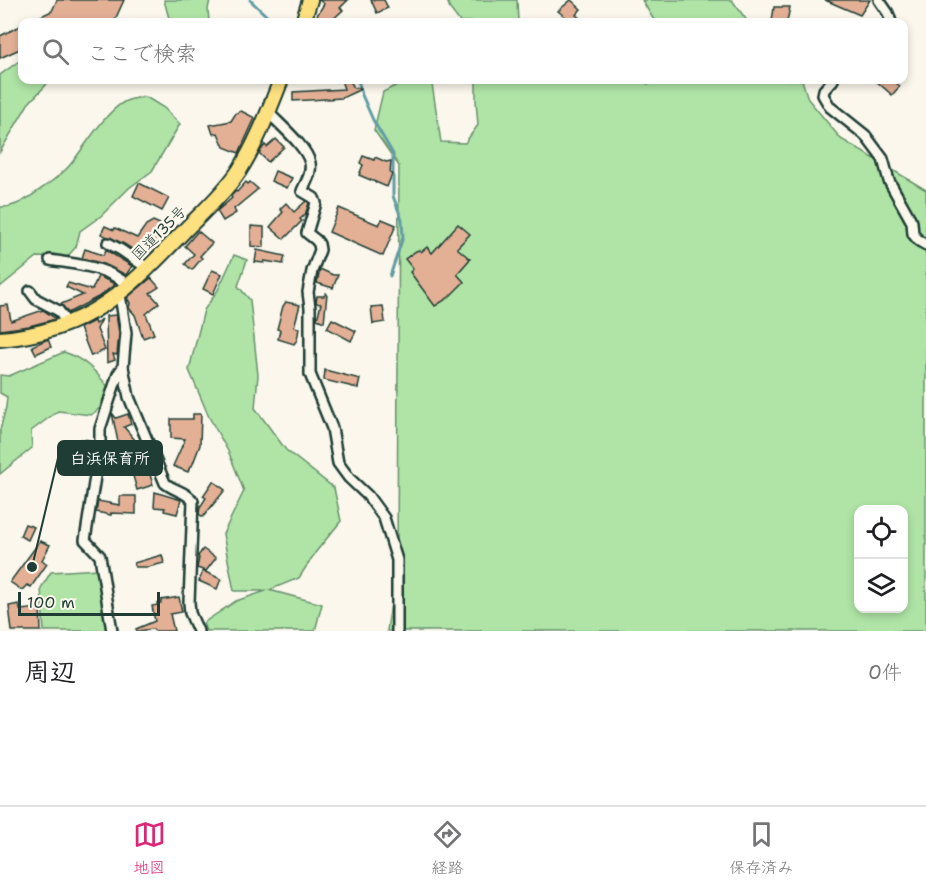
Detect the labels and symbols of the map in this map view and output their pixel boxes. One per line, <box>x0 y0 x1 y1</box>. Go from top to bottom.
street label: 国道135号 <box>127 201 191 265</box>
callout: 白浜保育所 <box>58 441 162 475</box>
text: 白浜保育所 <box>70 448 150 469</box>
scale bar <box>18 589 160 616</box>

